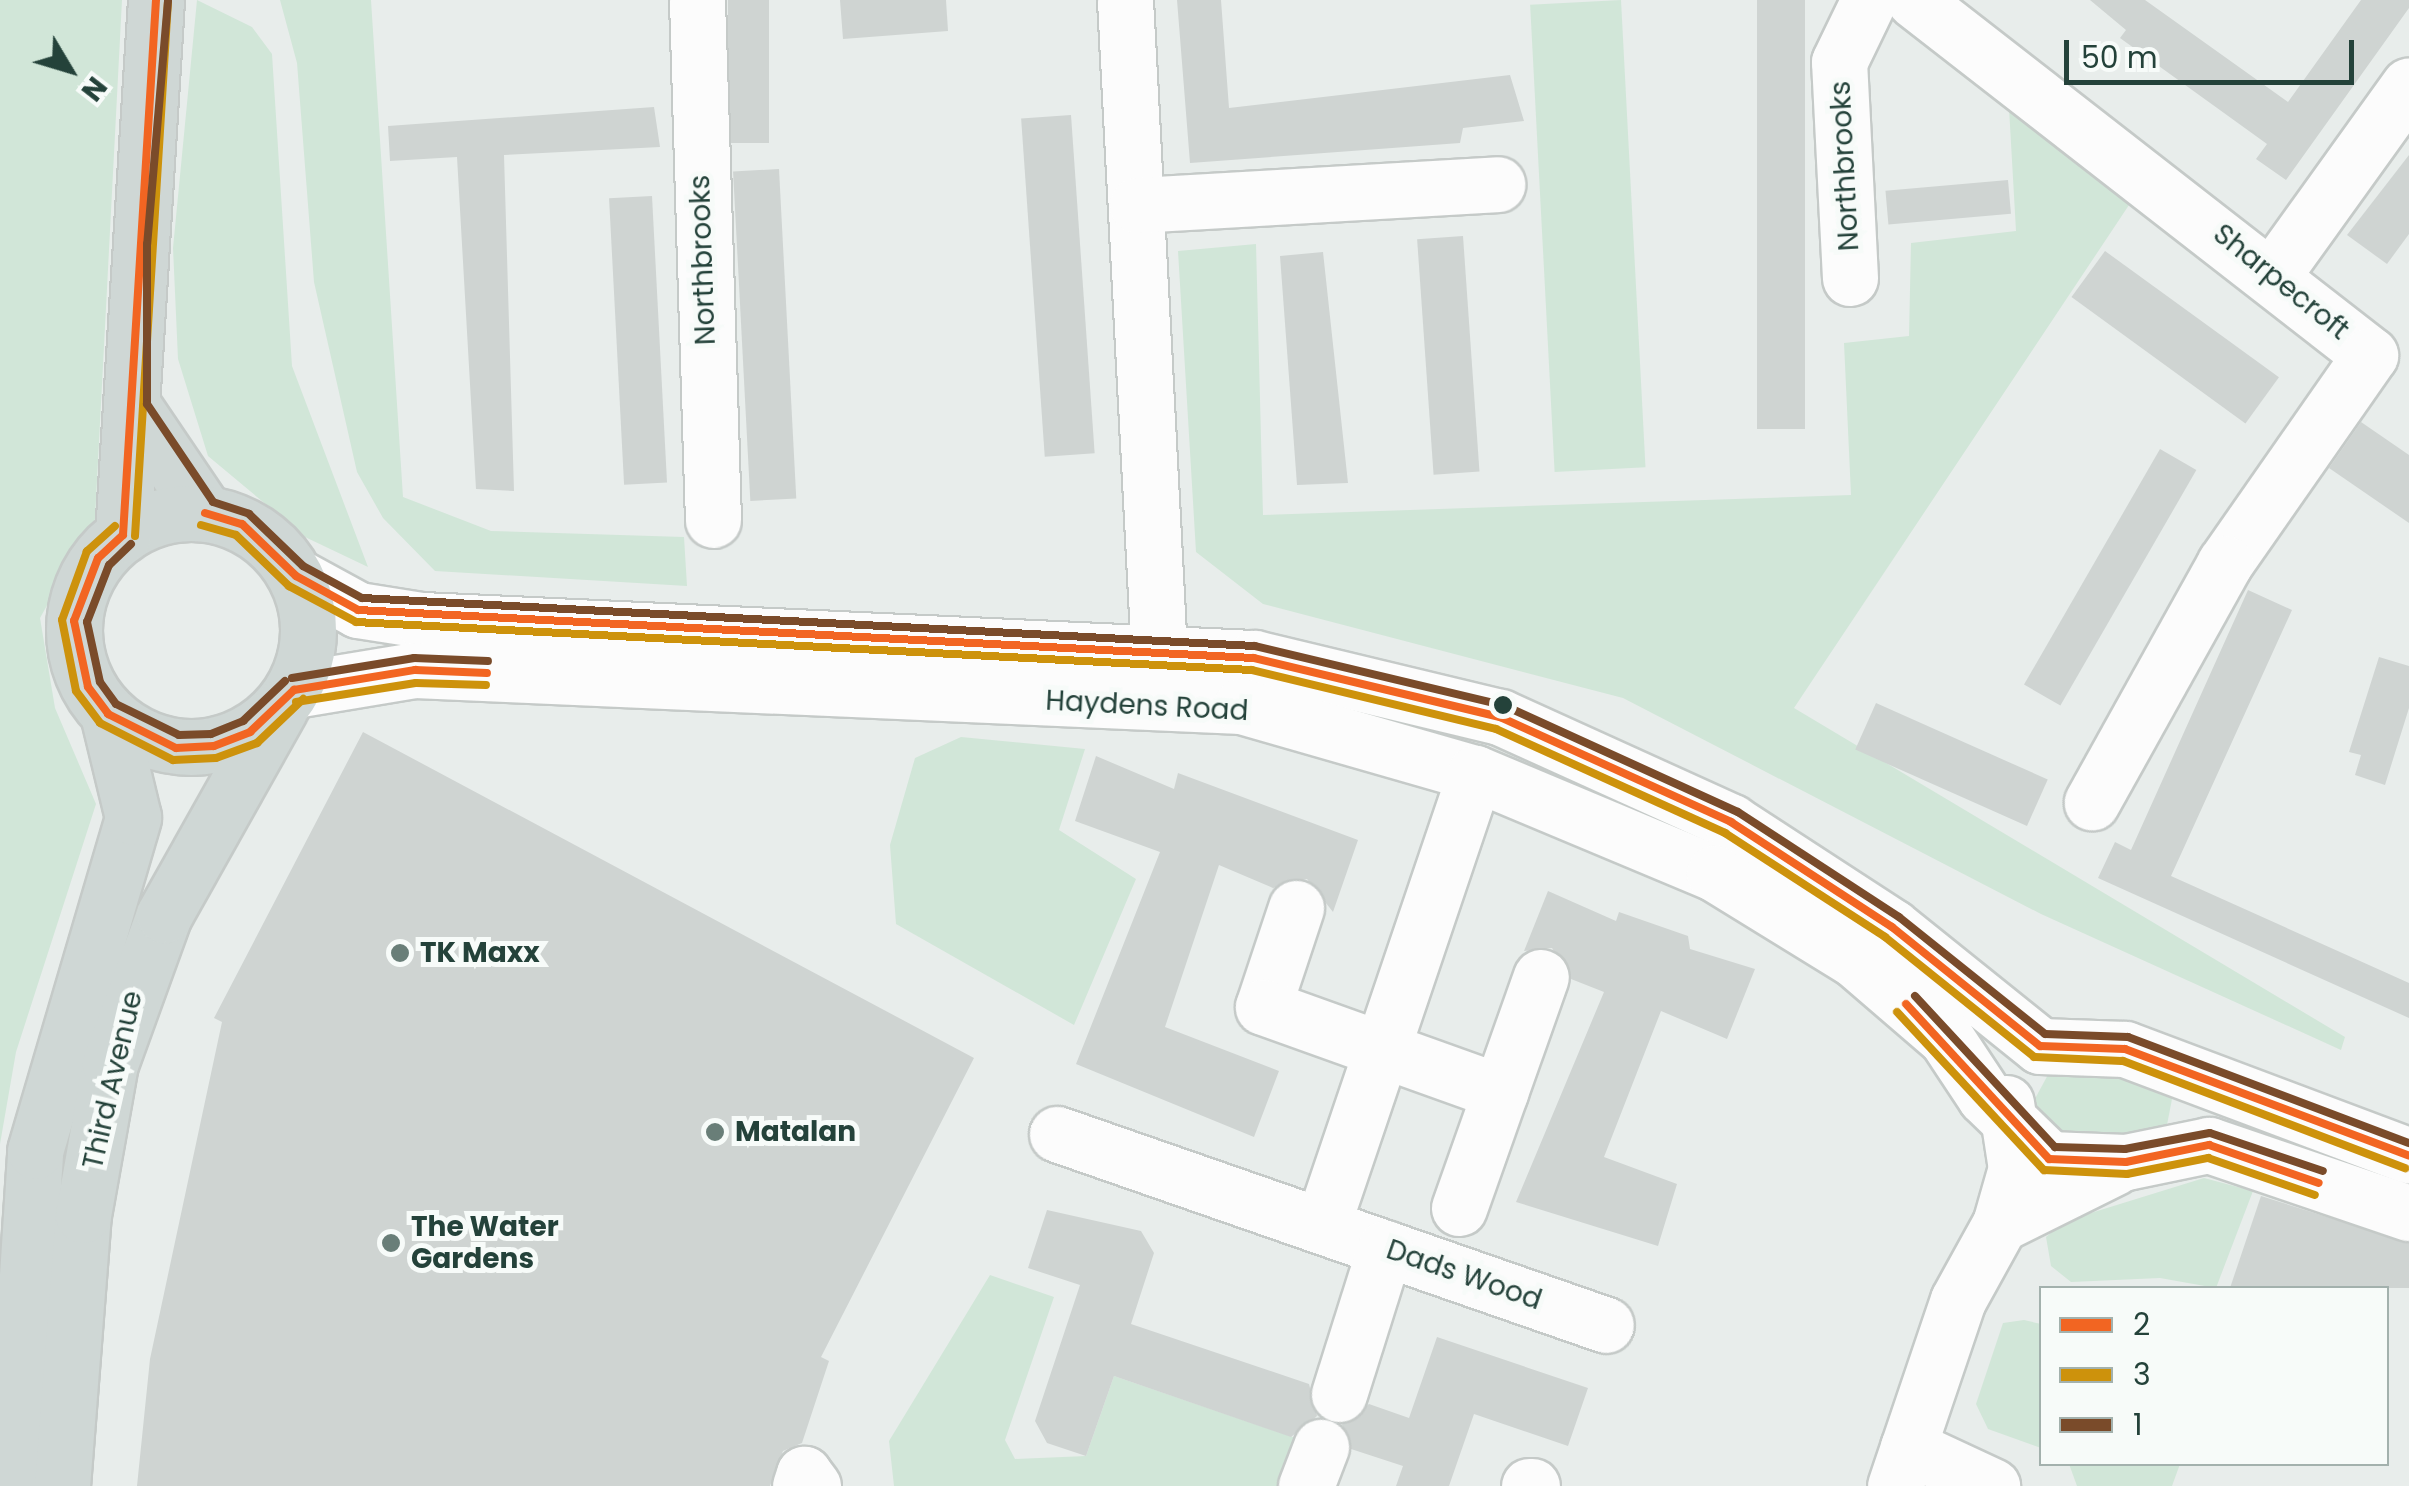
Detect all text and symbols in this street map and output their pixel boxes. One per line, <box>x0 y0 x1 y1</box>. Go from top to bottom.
north arrow <box>20 20 120 120</box>
scale bar <box>2069 20 2359 82</box>
text: 50 m <box>2081 36 2158 79</box>
text: N <box>72 68 116 109</box>
street label: Northbrooks <box>1824 80 1866 252</box>
street label: Northbrooks <box>683 174 723 346</box>
street label: Sharpecroft <box>2206 217 2356 347</box>
street label: Haydens Road <box>1045 684 1249 728</box>
unlabelled marker <box>1493 695 1513 715</box>
place label: TK Maxx <box>420 936 540 970</box>
marker: TK Maxx <box>389 942 411 964</box>
street label: Third Avenue <box>76 988 150 1172</box>
place label: Matalan <box>735 1115 856 1149</box>
marker: Matalan <box>704 1121 726 1143</box>
place label: The Water Gardens <box>411 1210 559 1276</box>
marker: The Water Gardens <box>380 1232 402 1254</box>
street label: Dads Wood <box>1382 1233 1546 1317</box>
legend <box>2039 1286 2389 1466</box>
text: 2 <box>2133 1303 2150 1346</box>
text: 3 <box>2133 1353 2151 1396</box>
text: 1 <box>2133 1403 2143 1446</box>

